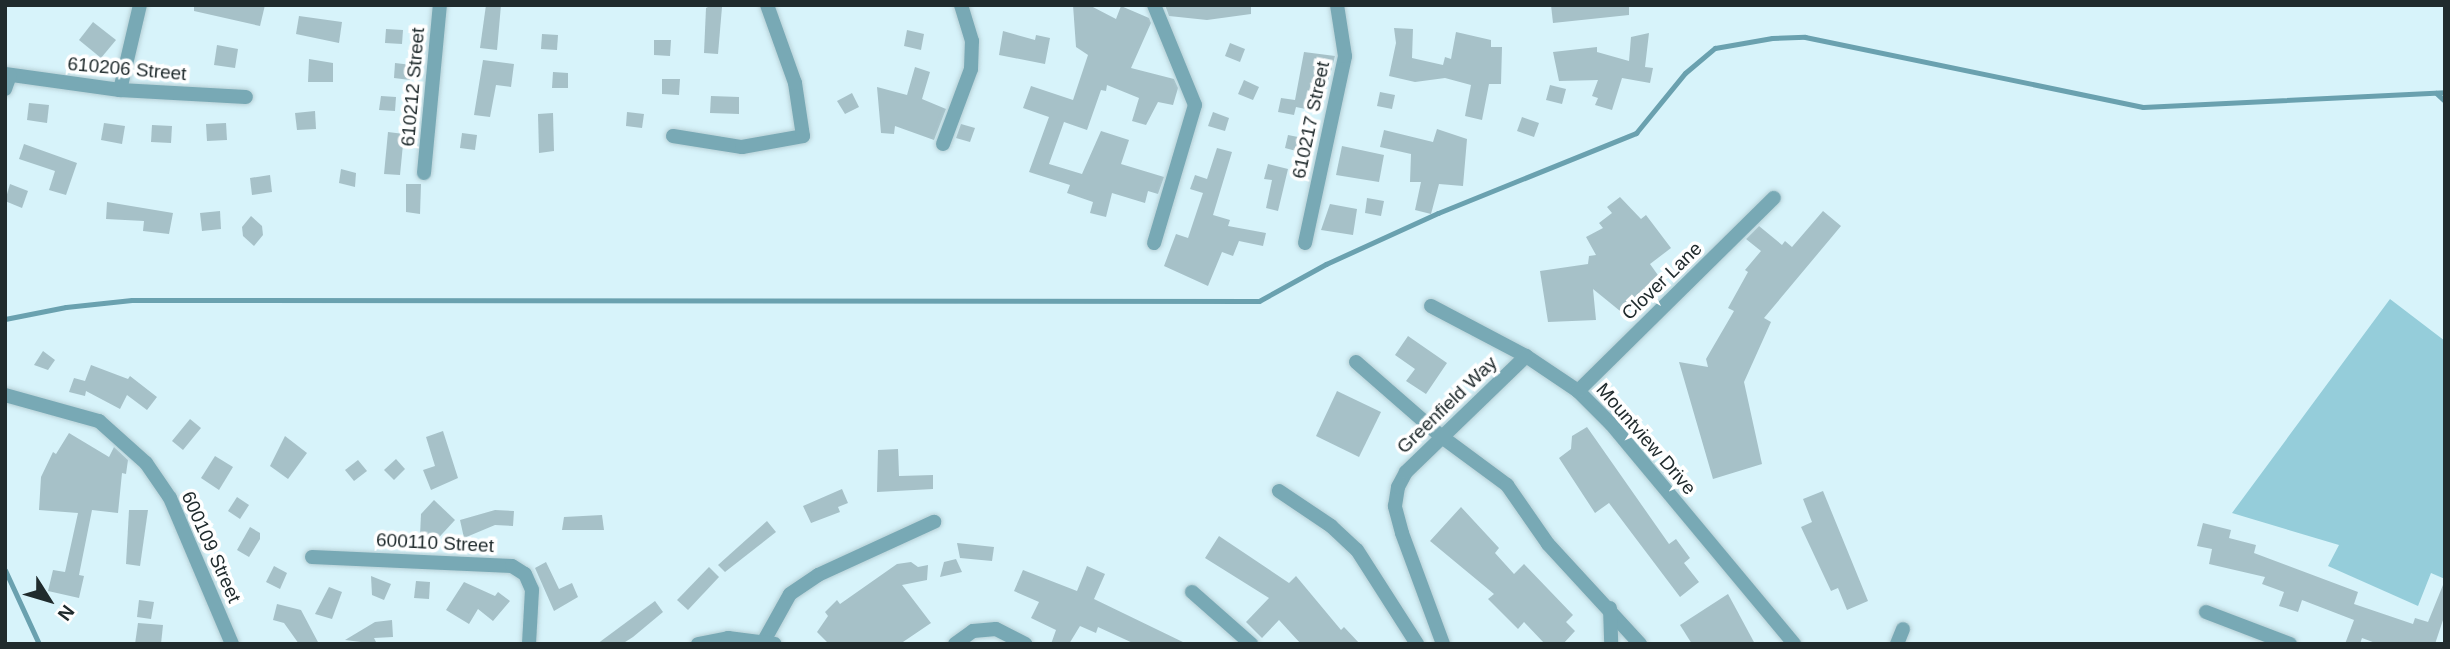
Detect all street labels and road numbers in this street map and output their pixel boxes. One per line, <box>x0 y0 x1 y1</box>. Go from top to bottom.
street label: 610212 Street <box>396 27 430 147</box>
street label: 610206 Street <box>67 52 187 86</box>
street label: 610217 Street <box>1287 59 1335 181</box>
street label: Clover Lane <box>1617 237 1707 325</box>
street label: Greenfield Way <box>1392 352 1502 458</box>
street label: Mountview Drive <box>1591 379 1701 499</box>
street label: 600109 Street <box>176 488 246 606</box>
street label: 600110 Street <box>376 529 494 557</box>

